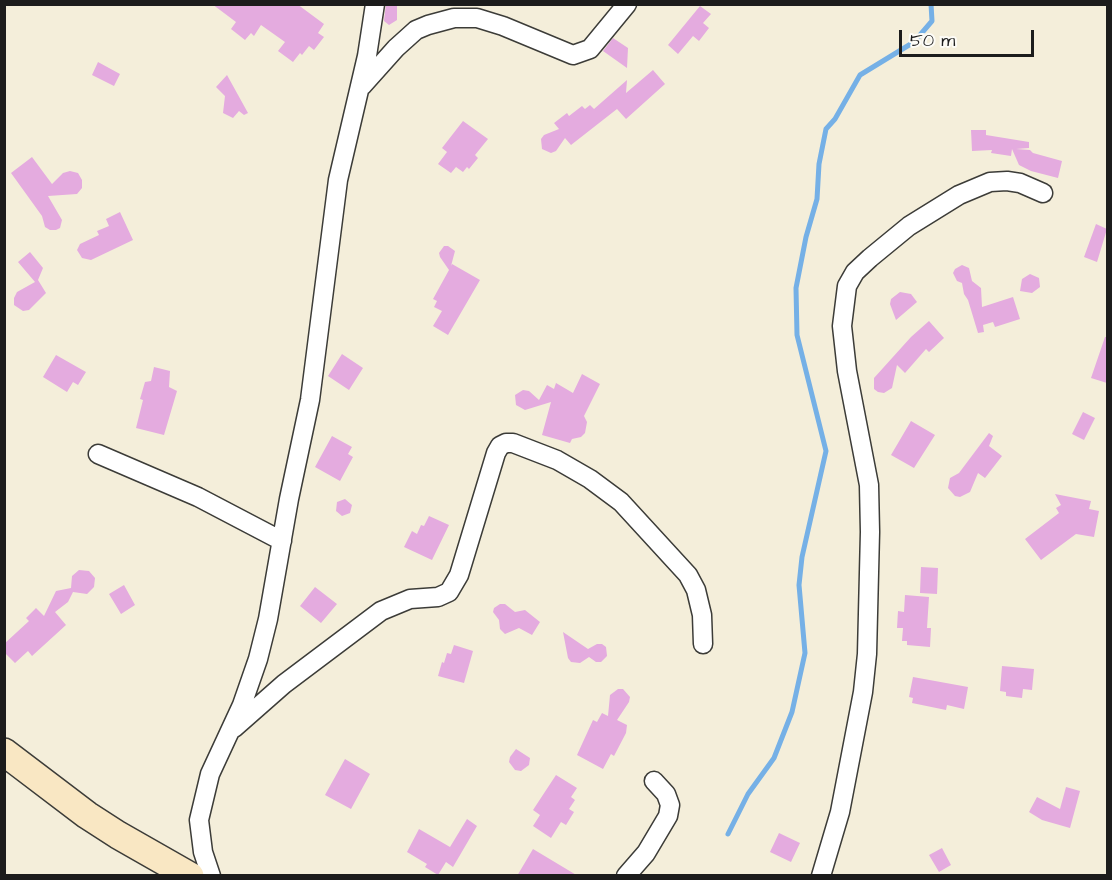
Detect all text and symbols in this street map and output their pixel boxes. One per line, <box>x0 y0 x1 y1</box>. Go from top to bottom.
scale bar <box>902 18 1037 56</box>
text: 50 m <box>910 28 955 53</box>

